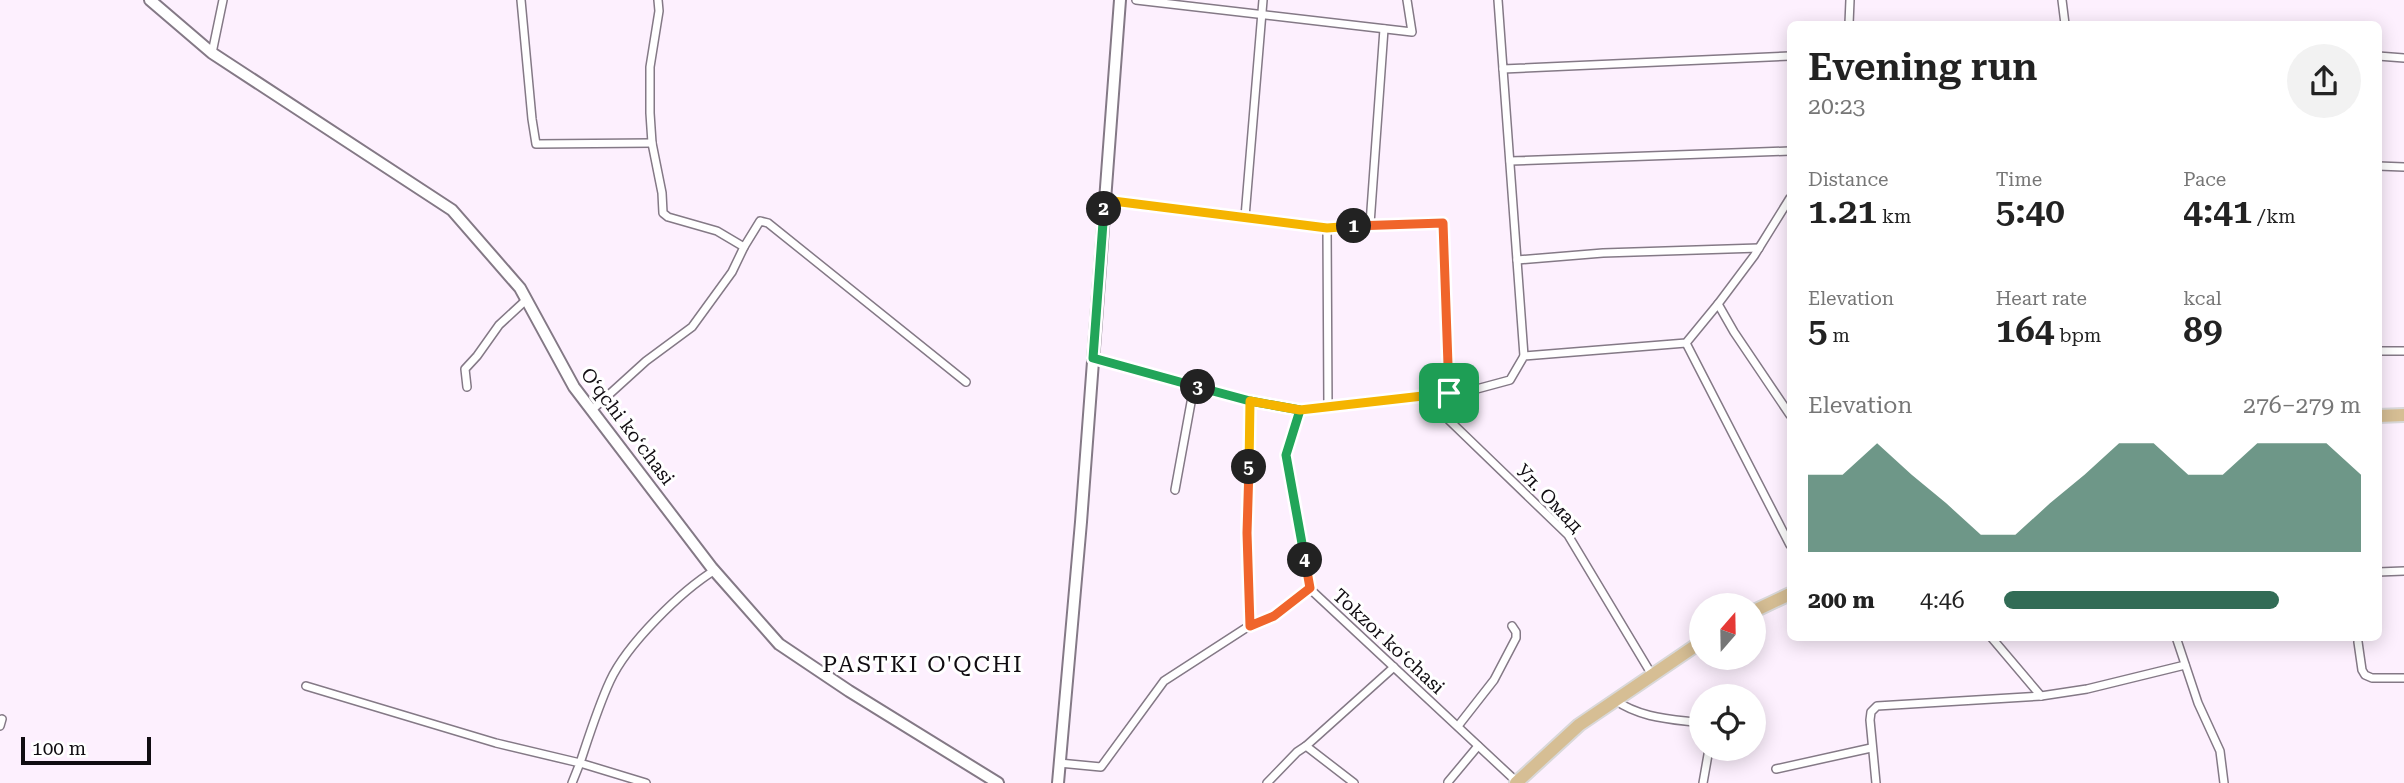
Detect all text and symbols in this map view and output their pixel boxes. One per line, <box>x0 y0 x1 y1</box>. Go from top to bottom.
button: share <box>2287 44 2361 118</box>
text: Evening run <box>1808 45 2037 89</box>
text: 20:23 <box>1808 93 1865 120</box>
text: Distance <box>1808 168 1888 191</box>
text: Time <box>1996 168 2042 191</box>
text: Pace <box>2183 168 2226 191</box>
text: 1.21 <box>1808 191 1877 232</box>
text: 5:40 <box>1996 191 2065 232</box>
text: 4:41 <box>2183 191 2252 232</box>
pin: 2 <box>1086 192 1122 227</box>
text: 2 <box>1098 197 1109 220</box>
text: km <box>1877 205 1911 228</box>
text: /km <box>2252 205 2296 228</box>
pin: 1 <box>1336 208 1372 244</box>
text: 1 <box>1348 214 1359 237</box>
text: Elevation <box>1808 287 1894 310</box>
text: Heart rate <box>1996 287 2087 310</box>
text: kcal <box>2183 287 2222 310</box>
text: 5 <box>1808 310 1828 351</box>
text: 164 <box>1996 310 2054 351</box>
text: 89 <box>2183 310 2223 351</box>
text: m <box>1828 324 1850 347</box>
text: bpm <box>2054 324 2101 347</box>
street label: Oʻqchi koʻchasi <box>576 363 679 489</box>
pin <box>1419 363 1479 423</box>
pin: 3 <box>1180 370 1216 404</box>
icon: arrive <box>1430 374 1468 412</box>
text: 3 <box>1192 375 1203 398</box>
text: Elevation <box>1808 392 1912 419</box>
text: 276–279 m <box>2243 392 2361 419</box>
pin: 5 <box>1232 449 1266 484</box>
text: 5 <box>1243 455 1254 478</box>
street label: Ул. Омад <box>1511 459 1588 537</box>
pin: 4 <box>1288 542 1322 578</box>
text: 4 <box>1299 548 1310 571</box>
street label: Tokzor koʻchasi <box>1328 584 1449 699</box>
text: 200 m <box>1808 587 1875 614</box>
text: 4:46 <box>1920 587 1965 614</box>
north arrow <box>1689 593 1766 670</box>
map controls <box>1689 593 1766 761</box>
district label: PASTKI O'QCHI <box>822 651 1024 678</box>
button: locate <box>1689 684 1766 761</box>
scale bar <box>21 734 150 766</box>
text: 100 m <box>32 737 86 760</box>

